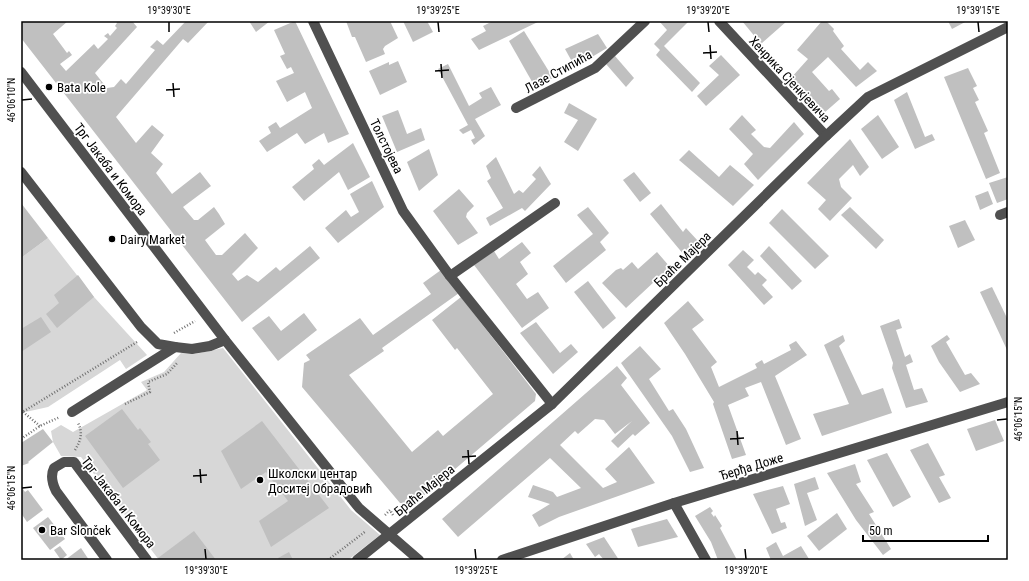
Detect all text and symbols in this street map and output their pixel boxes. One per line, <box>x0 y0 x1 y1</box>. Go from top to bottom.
text: 19°39'30"E <box>147 5 191 16</box>
text: 19°39'25"E <box>416 5 460 16</box>
text: 19°39'20"E <box>686 5 730 16</box>
text: 19°39'15"E <box>956 5 1000 16</box>
street label: Хенрика Сјенкјевича <box>746 33 833 125</box>
street label: Лазе Стипића <box>522 47 594 96</box>
text: 46°06'10"N <box>6 78 17 122</box>
place label: Bata Kole <box>57 80 106 95</box>
marker: Bata Kole <box>44 82 54 92</box>
street label: Толстојева <box>367 117 406 176</box>
street label: Трг Јакаба и Комора <box>71 120 150 218</box>
street label: Браће Мајера <box>651 229 714 290</box>
place label: Dairy Market <box>120 232 185 247</box>
marker: Dairy Market <box>107 234 117 244</box>
text: 46°06'15"N <box>1013 397 1024 441</box>
street label: Ђерђа Доже <box>717 450 785 483</box>
street label: Трг Јакаба и Комора <box>78 454 159 551</box>
street label: Браће Мајера <box>391 462 457 519</box>
text: 46°06'15"N <box>6 466 17 510</box>
place label: Школски центар Доситеј Обрадовић <box>268 466 373 496</box>
marker: Школски центар Доситеј Обрадовић <box>255 475 265 485</box>
scale bar <box>863 517 988 543</box>
place label: Bar Slonček <box>50 523 111 538</box>
text: 50 m <box>869 524 893 538</box>
marker: Bar Slonček <box>37 525 47 535</box>
text: 19°39'30"E <box>184 565 228 576</box>
text: 19°39'25"E <box>454 565 498 576</box>
text: 19°39'20"E <box>724 565 768 576</box>

